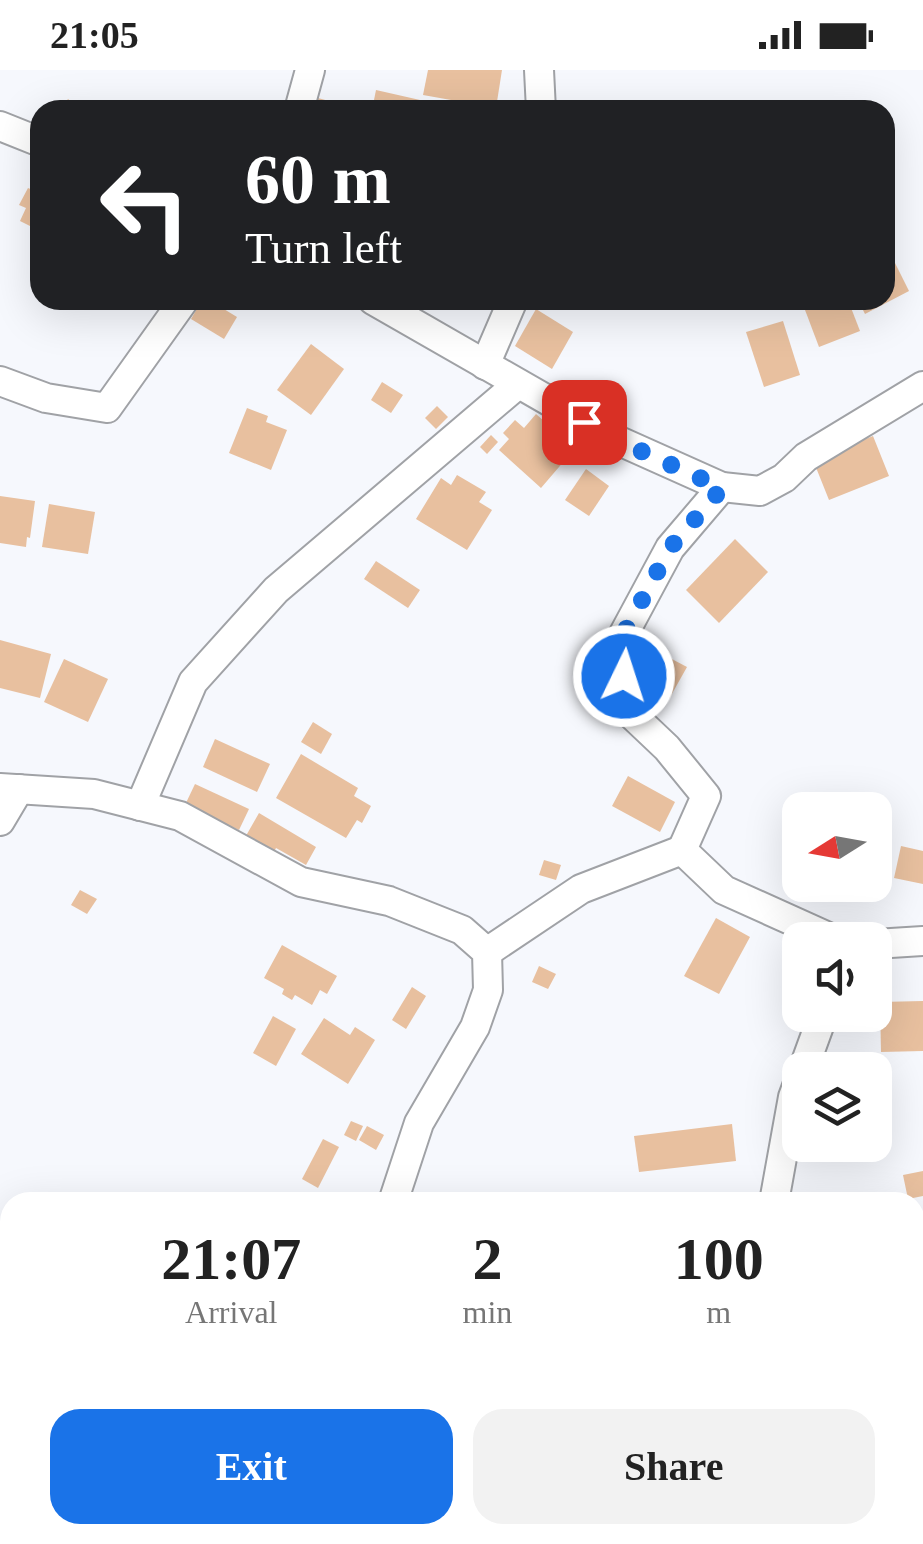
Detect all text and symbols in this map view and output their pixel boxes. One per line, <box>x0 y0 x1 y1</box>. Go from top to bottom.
text: 21:05 <box>50 14 139 56</box>
icon: left <box>80 140 210 270</box>
text: 60 m <box>245 141 391 218</box>
text: Turn left <box>245 223 402 273</box>
pin <box>542 380 627 465</box>
icon: arrive <box>557 395 612 450</box>
position arrow <box>572 624 676 728</box>
north arrow <box>782 792 892 902</box>
map controls <box>782 792 892 1162</box>
button: sound <box>782 922 892 1032</box>
button: layers <box>782 1052 892 1162</box>
text: 21:07 <box>161 1226 301 1292</box>
text: 2 <box>472 1226 502 1292</box>
text: 100 <box>674 1226 764 1292</box>
text: Arrival <box>185 1294 277 1330</box>
text: min <box>463 1294 512 1330</box>
text: m <box>706 1294 731 1330</box>
button: Exit <box>50 1409 453 1524</box>
button: Share <box>473 1409 875 1524</box>

